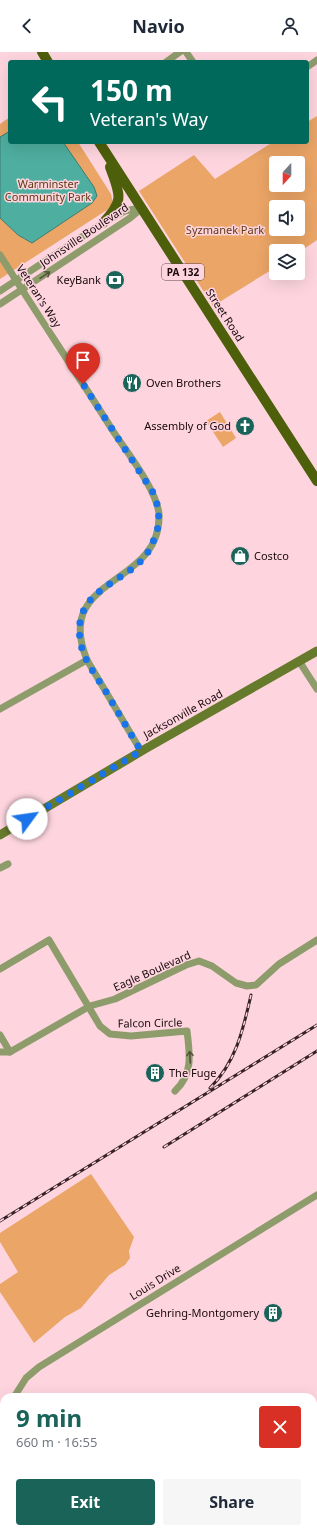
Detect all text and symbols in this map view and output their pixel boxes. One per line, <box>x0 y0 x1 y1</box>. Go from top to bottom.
text: Navio <box>132 14 185 38</box>
icon: back <box>16 15 38 37</box>
icon: person <box>279 15 301 37</box>
text: 150 m <box>90 71 173 109</box>
icon: left <box>24 76 76 128</box>
text: Veteran's Way <box>90 107 208 131</box>
north arrow <box>269 156 305 192</box>
map controls <box>269 156 305 280</box>
park label: Warminster Community Park <box>5 176 91 204</box>
street label: Johnsville Boulevard <box>36 199 131 270</box>
button: sound <box>269 200 305 236</box>
park label: Syzmanek Park <box>186 222 264 237</box>
button: layers <box>269 244 305 280</box>
street label: Veteran's Way <box>14 261 66 330</box>
road number: PA 132 <box>162 264 204 280</box>
bank icon: KeyBank <box>104 269 126 291</box>
one-way arrow <box>39 271 50 279</box>
place label: KeyBank <box>57 272 101 287</box>
street label: Street Road <box>203 285 248 344</box>
pin <box>66 343 100 384</box>
icon: arrive <box>72 349 94 371</box>
restaurant icon: Oven Brothers <box>121 372 143 394</box>
place label: Oven Brothers <box>146 375 221 390</box>
church icon: Assembly of God <box>234 415 256 437</box>
place label: Assembly of God <box>144 418 231 433</box>
shop icon: Costco <box>229 545 251 567</box>
place label: Costco <box>254 548 289 563</box>
street label: Jacksonville Road <box>139 686 225 742</box>
position arrow <box>6 798 48 840</box>
street label: Eagle Boulevard <box>111 947 193 994</box>
street label: Falcon Circle <box>117 1014 182 1031</box>
one-way arrow <box>186 1051 193 1064</box>
building icon: The Fuge <box>144 1062 166 1084</box>
place label: The Fuge <box>169 1065 216 1080</box>
street label: Louis Drive <box>126 1260 183 1303</box>
building icon: Gehring-Montgomery <box>262 1302 284 1324</box>
place label: Gehring-Montgomery <box>146 1305 259 1320</box>
text: 9 min <box>16 1401 82 1434</box>
button: close <box>259 1406 301 1448</box>
text: 660 m · 16:55 <box>16 1433 97 1451</box>
button: Exit <box>16 1479 155 1525</box>
button: Share <box>163 1479 301 1525</box>

